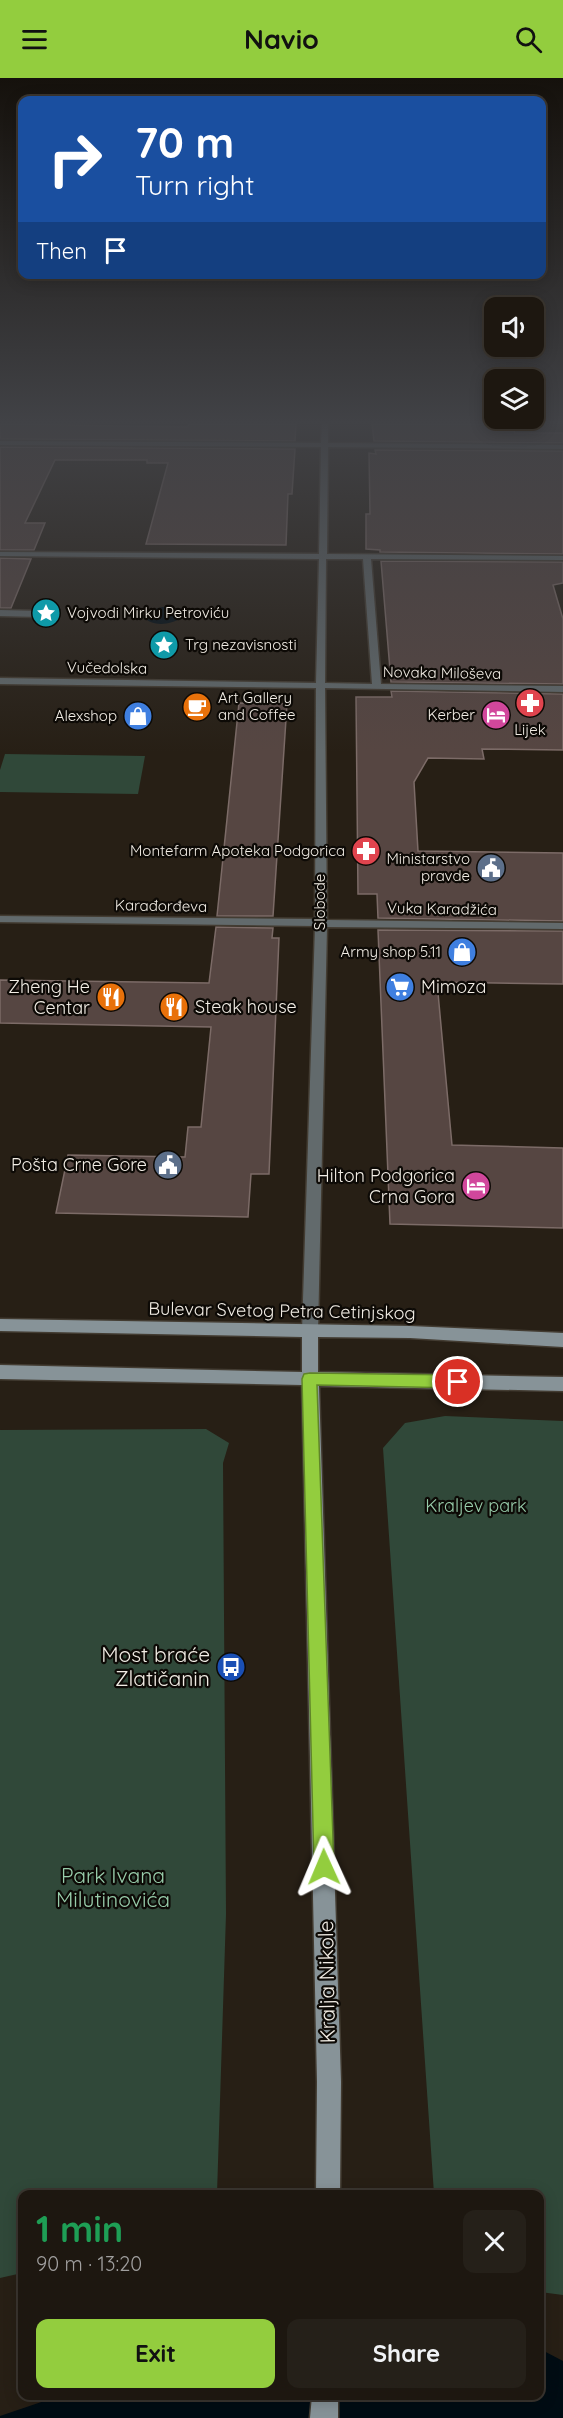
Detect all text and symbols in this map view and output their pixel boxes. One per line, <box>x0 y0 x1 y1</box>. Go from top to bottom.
text: Navio <box>244 22 319 56</box>
icon: menu <box>18 23 51 56</box>
icon: search <box>512 23 545 56</box>
text: 70 m <box>135 116 234 169</box>
icon: right <box>36 120 114 198</box>
text: Turn right <box>135 168 254 202</box>
icon: arrive <box>99 234 132 267</box>
text: Then <box>36 237 87 265</box>
map controls <box>484 297 544 429</box>
button: sound <box>484 297 544 357</box>
button: layers <box>484 369 544 429</box>
place icon: Vojvodi Mirku Petroviću <box>30 597 62 629</box>
place label: Vojvodi Mirku Petroviću <box>67 603 229 622</box>
place icon: Trg nezavisnosti <box>148 629 180 661</box>
place label: Trg nezavisnosti <box>185 635 297 654</box>
street label: Vučedolska <box>67 657 147 678</box>
street label: Novaka Miloševa <box>383 662 501 683</box>
pharmacy icon: Lijek <box>514 687 546 719</box>
place label: Art Gallery and Coffee <box>218 688 296 724</box>
cafe icon: Art Gallery and Coffee <box>181 691 213 723</box>
hotel icon: Kerber <box>480 699 512 731</box>
shop icon: Alexshop <box>122 700 154 732</box>
place label: Kerber <box>428 705 475 724</box>
place label: Alexshop <box>55 706 117 725</box>
place label: Lijek <box>514 720 546 739</box>
pharmacy icon: Montefarm Apoteka Podgorica <box>350 835 382 867</box>
place label: Montefarm Apoteka Podgorica <box>130 841 345 860</box>
place label: Ministarstvo pravde <box>386 849 470 885</box>
public building icon: Ministarstvo pravde <box>475 852 507 884</box>
street label: Slobode <box>310 874 329 930</box>
street label: Karađorđeva <box>115 895 207 916</box>
street label: Vuka Karadžića <box>387 898 497 919</box>
shop icon: Army shop 5.11 <box>446 936 478 968</box>
place label: Army shop 5.11 <box>341 942 441 961</box>
supermarket icon: Mimoza <box>384 971 416 1003</box>
place label: Zheng He Centar <box>8 975 90 1019</box>
place label: Mimoza <box>421 975 486 998</box>
restaurant icon: Zheng He Centar <box>95 981 127 1013</box>
restaurant icon: Steak house <box>158 991 190 1023</box>
place label: Steak house <box>195 995 297 1018</box>
public building icon: Pošta Crne Gore <box>152 1149 184 1181</box>
place label: Pošta Crne Gore <box>11 1153 147 1176</box>
place label: Hilton Podgorica Crna Gora <box>317 1164 455 1208</box>
hotel icon: Hilton Podgorica Crna Gora <box>460 1170 492 1202</box>
street label: Bulevar Svetog Petra Cetinjskog <box>148 1297 416 1324</box>
pin <box>432 1356 483 1407</box>
icon: arrive <box>441 1365 474 1398</box>
park label: Kraljev park <box>425 1494 527 1517</box>
place label: Most braće Zlatičanin <box>101 1641 210 1691</box>
bus stop icon: Most braće Zlatičanin <box>215 1651 247 1683</box>
position arrow <box>292 1835 356 1899</box>
park label: Park Ivana Milutinovića <box>56 1862 170 1912</box>
street label: Kralja Nikole <box>312 1920 340 2044</box>
text: 1 min <box>36 2206 123 2251</box>
button: close <box>463 2210 526 2273</box>
text: 90 m · 13:20 <box>36 2251 142 2276</box>
button: Exit <box>36 2319 275 2388</box>
button: Share <box>287 2319 526 2388</box>

